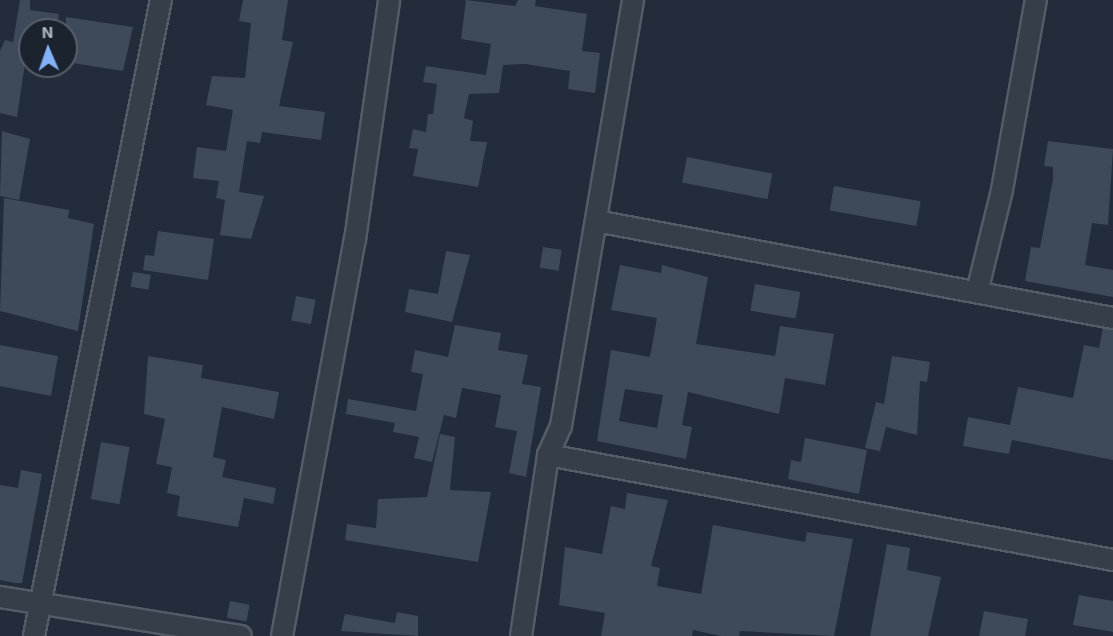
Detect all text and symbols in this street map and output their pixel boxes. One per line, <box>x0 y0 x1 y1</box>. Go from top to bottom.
north arrow <box>18 18 78 78</box>
text: N <box>41 22 54 41</box>

